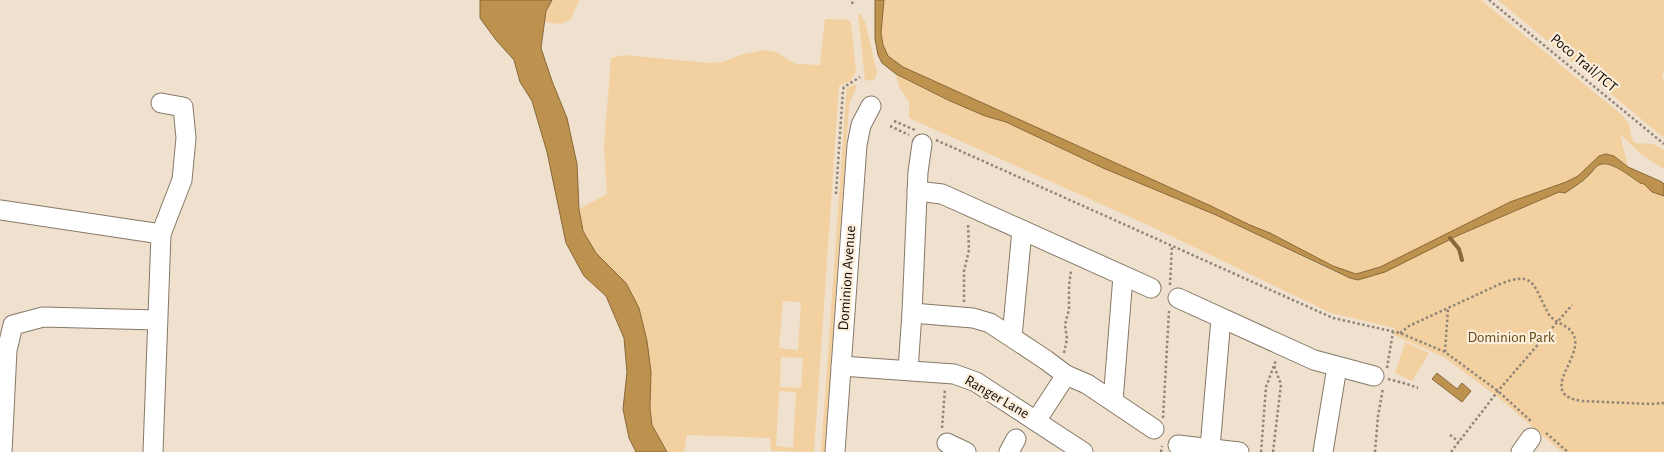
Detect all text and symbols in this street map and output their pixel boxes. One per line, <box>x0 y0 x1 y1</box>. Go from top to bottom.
street label: Poco Trail/TCT <box>1548 31 1621 95</box>
street label: Dominion Avenue <box>836 225 858 331</box>
park label: Dominion Park <box>1467 330 1555 345</box>
street label: Ranger Lane <box>962 373 1032 421</box>

